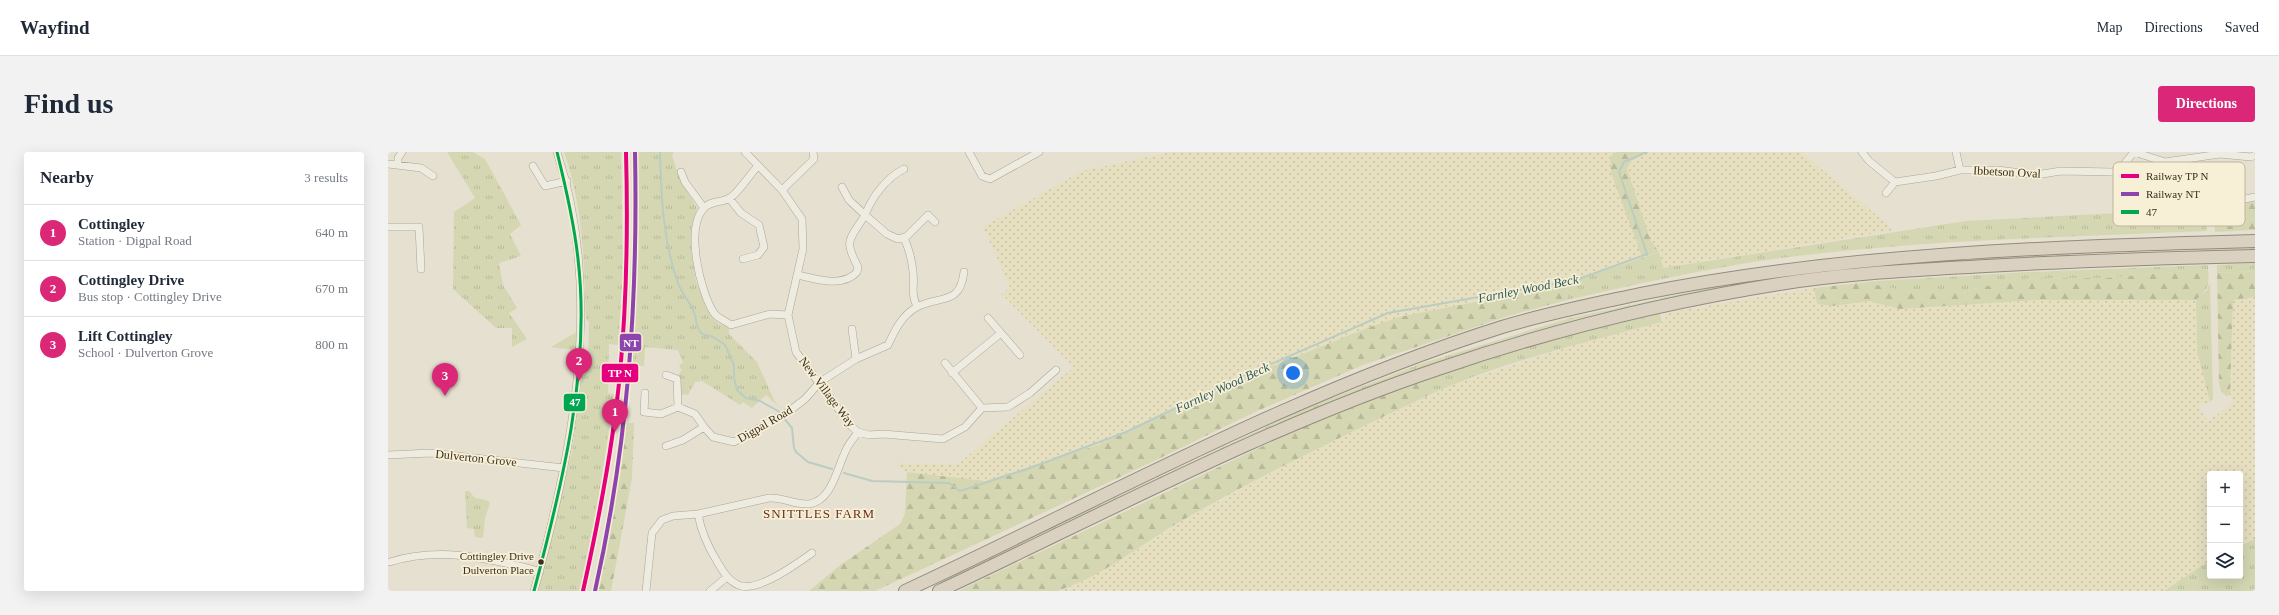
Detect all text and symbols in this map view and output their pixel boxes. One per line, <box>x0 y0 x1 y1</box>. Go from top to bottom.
text: Wayfind <box>20 17 90 38</box>
text: Map <box>2097 20 2122 35</box>
text: Directions <box>2144 20 2203 35</box>
text: Saved <box>2225 20 2259 35</box>
button: Directions <box>2158 86 2255 122</box>
text: Find us <box>24 88 114 119</box>
legend <box>2113 162 2245 226</box>
street label: Ibbetson Oval <box>1973 163 2042 181</box>
text: Nearby <box>40 168 94 187</box>
text: 3 results <box>304 170 348 185</box>
text: Railway TP N <box>2146 170 2208 182</box>
text: Railway NT <box>2146 188 2200 200</box>
text: 47 <box>2146 206 2158 218</box>
text: Cottingley <box>78 216 145 232</box>
text: 1 <box>50 225 56 240</box>
text: 640 m <box>315 225 348 240</box>
text: Station · Digpal Road <box>78 233 192 248</box>
water label: Farnley Wood Beck <box>1476 271 1580 306</box>
text: Cottingley Drive <box>78 272 184 288</box>
text: 2 <box>50 281 56 296</box>
text: 670 m <box>315 281 348 296</box>
text: Bus stop · Cottingley Drive <box>78 289 222 304</box>
text: Lift Cottingley <box>78 328 173 344</box>
line badge: NT <box>619 333 642 352</box>
text: 3 <box>50 337 56 352</box>
text: 800 m <box>315 337 348 352</box>
text: NT <box>623 337 639 349</box>
text: School · Dulverton Grove <box>78 345 213 360</box>
pin: 2 <box>566 348 592 381</box>
street label: New Village Way <box>796 354 858 430</box>
water label: Farnley Wood Beck <box>1172 359 1272 416</box>
pin: 3 <box>432 363 458 396</box>
line badge: TP N <box>601 363 639 383</box>
your location <box>1283 363 1303 383</box>
text: TP N <box>608 367 632 379</box>
line badge: 47 <box>563 393 586 412</box>
text: 47 <box>570 396 581 408</box>
pin: 1 <box>602 399 628 432</box>
street label: Digpal Road <box>735 403 795 445</box>
street label: Dulverton Grove <box>435 447 517 469</box>
map controls <box>2207 471 2243 579</box>
button: + <box>2207 471 2243 507</box>
district label: SNITTLES FARM <box>763 506 875 521</box>
button: − <box>2207 507 2243 543</box>
button: layers <box>2207 543 2243 579</box>
place label: Cottingley Drive Dulverton Place <box>460 550 534 576</box>
marker: Cottingley Drive Dulverton Place <box>536 557 546 567</box>

